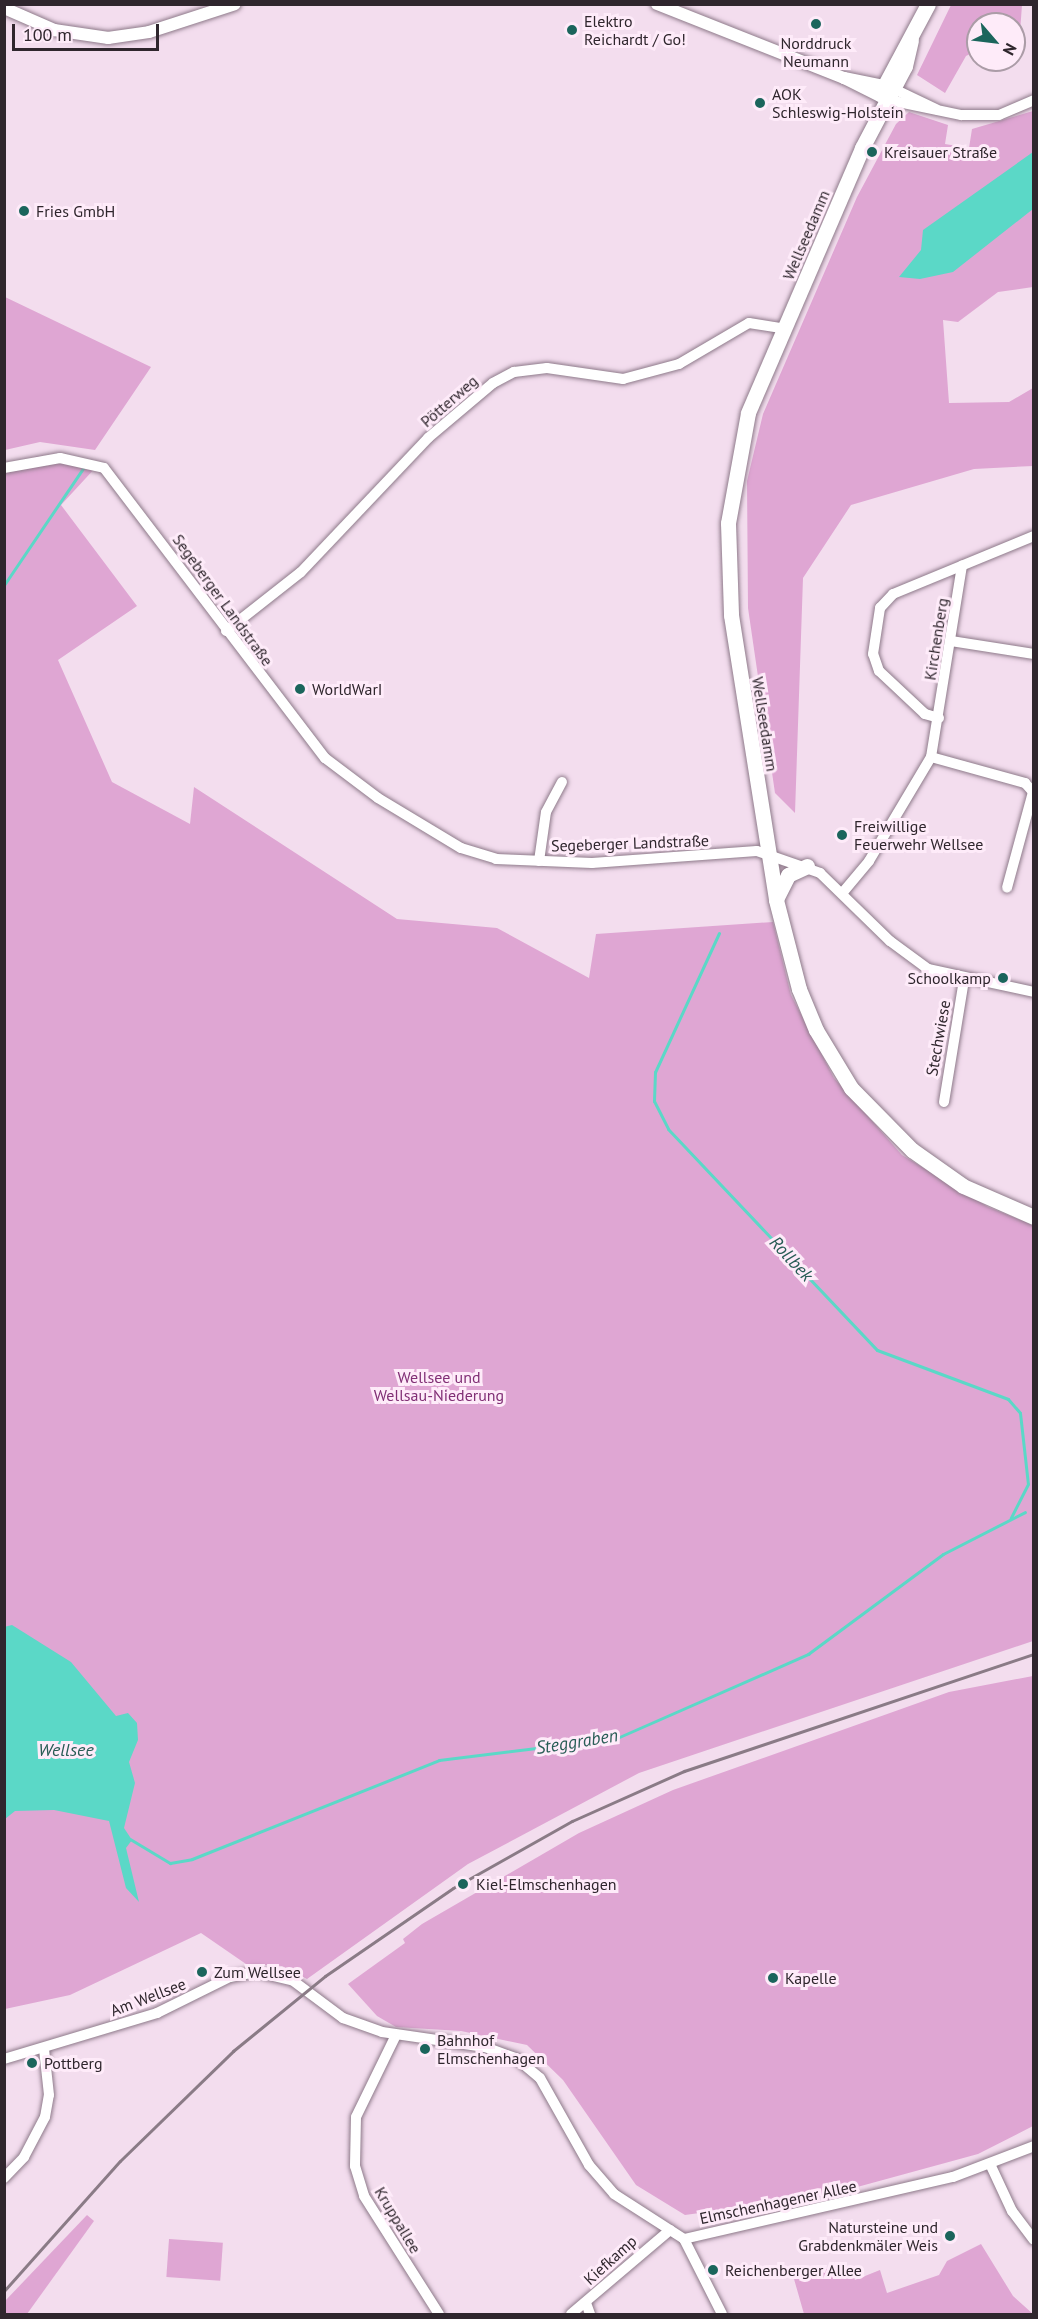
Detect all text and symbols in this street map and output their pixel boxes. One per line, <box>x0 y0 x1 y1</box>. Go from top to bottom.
place label: Elektro Reichardt / Go! <box>584 11 686 49</box>
scale bar <box>15 12 162 50</box>
north arrow <box>966 12 1026 72</box>
marker: Norddruck Neumann <box>809 17 823 31</box>
text: 100 m <box>23 23 72 46</box>
marker: Elektro Reichardt / Go! <box>565 23 579 37</box>
place label: Norddruck Neumann <box>781 33 851 71</box>
text: N <box>999 40 1021 59</box>
place label: AOK Schleswig-Holstein <box>772 84 904 122</box>
marker: AOK Schleswig-Holstein <box>753 96 767 110</box>
place label: Kreisauer Straße <box>884 142 997 162</box>
marker: Kreisauer Straße <box>865 145 879 159</box>
street label: Wellseedamm <box>779 187 833 283</box>
place label: Fries GmbH <box>36 201 115 221</box>
marker: Fries GmbH <box>17 204 31 218</box>
street label: Pötterweg <box>417 371 481 431</box>
street label: Segeberger Landstraße <box>169 530 277 670</box>
street label: Kirchenberg <box>920 596 952 682</box>
street label: Wellseedamm <box>748 675 782 773</box>
place label: WorldWarI <box>312 679 382 699</box>
marker: WorldWarI <box>293 682 307 696</box>
place label: Freiwillige Feuerwehr Wellsee <box>854 816 984 854</box>
marker: Freiwillige Feuerwehr Wellsee <box>835 828 849 842</box>
street label: Segeberger Landstraße <box>551 831 709 855</box>
place label: Schoolkamp <box>907 968 991 988</box>
marker: Schoolkamp <box>996 971 1010 985</box>
street label: Stechwiese <box>922 999 954 1077</box>
water label: Rollbek <box>765 1232 817 1286</box>
park label: Wellsee und Wellsau-Niederung <box>374 1367 504 1405</box>
water label: Steggraben <box>534 1725 620 1759</box>
water label: Wellsee <box>38 1739 94 1761</box>
place label: Kiel-Elmschenhagen <box>476 1874 617 1894</box>
marker: Kiel-Elmschenhagen <box>454 1875 472 1893</box>
place label: Zum Wellsee <box>214 1962 301 1982</box>
marker: Zum Wellsee <box>195 1965 209 1979</box>
place label: Kapelle <box>785 1968 837 1988</box>
marker: Kapelle <box>766 1971 780 1985</box>
street label: Am Wellsee <box>107 1974 189 2020</box>
place label: Bahnhof Elmschenhagen <box>437 2030 545 2068</box>
marker: Bahnhof Elmschenhagen <box>418 2042 432 2056</box>
place label: Pottberg <box>44 2053 103 2073</box>
marker: Pottberg <box>25 2056 39 2070</box>
street label: Elmschenhagener Allee <box>697 2176 859 2228</box>
street label: Kruppallee <box>371 2183 425 2257</box>
place label: Natursteine und Grabdenkmäler Weis <box>798 2217 938 2255</box>
marker: Natursteine und Grabdenkmäler Weis <box>943 2229 957 2243</box>
street label: Kiefkamp <box>580 2231 640 2289</box>
place label: Reichenberger Allee <box>725 2260 862 2280</box>
marker: Reichenberger Allee <box>706 2263 720 2277</box>

